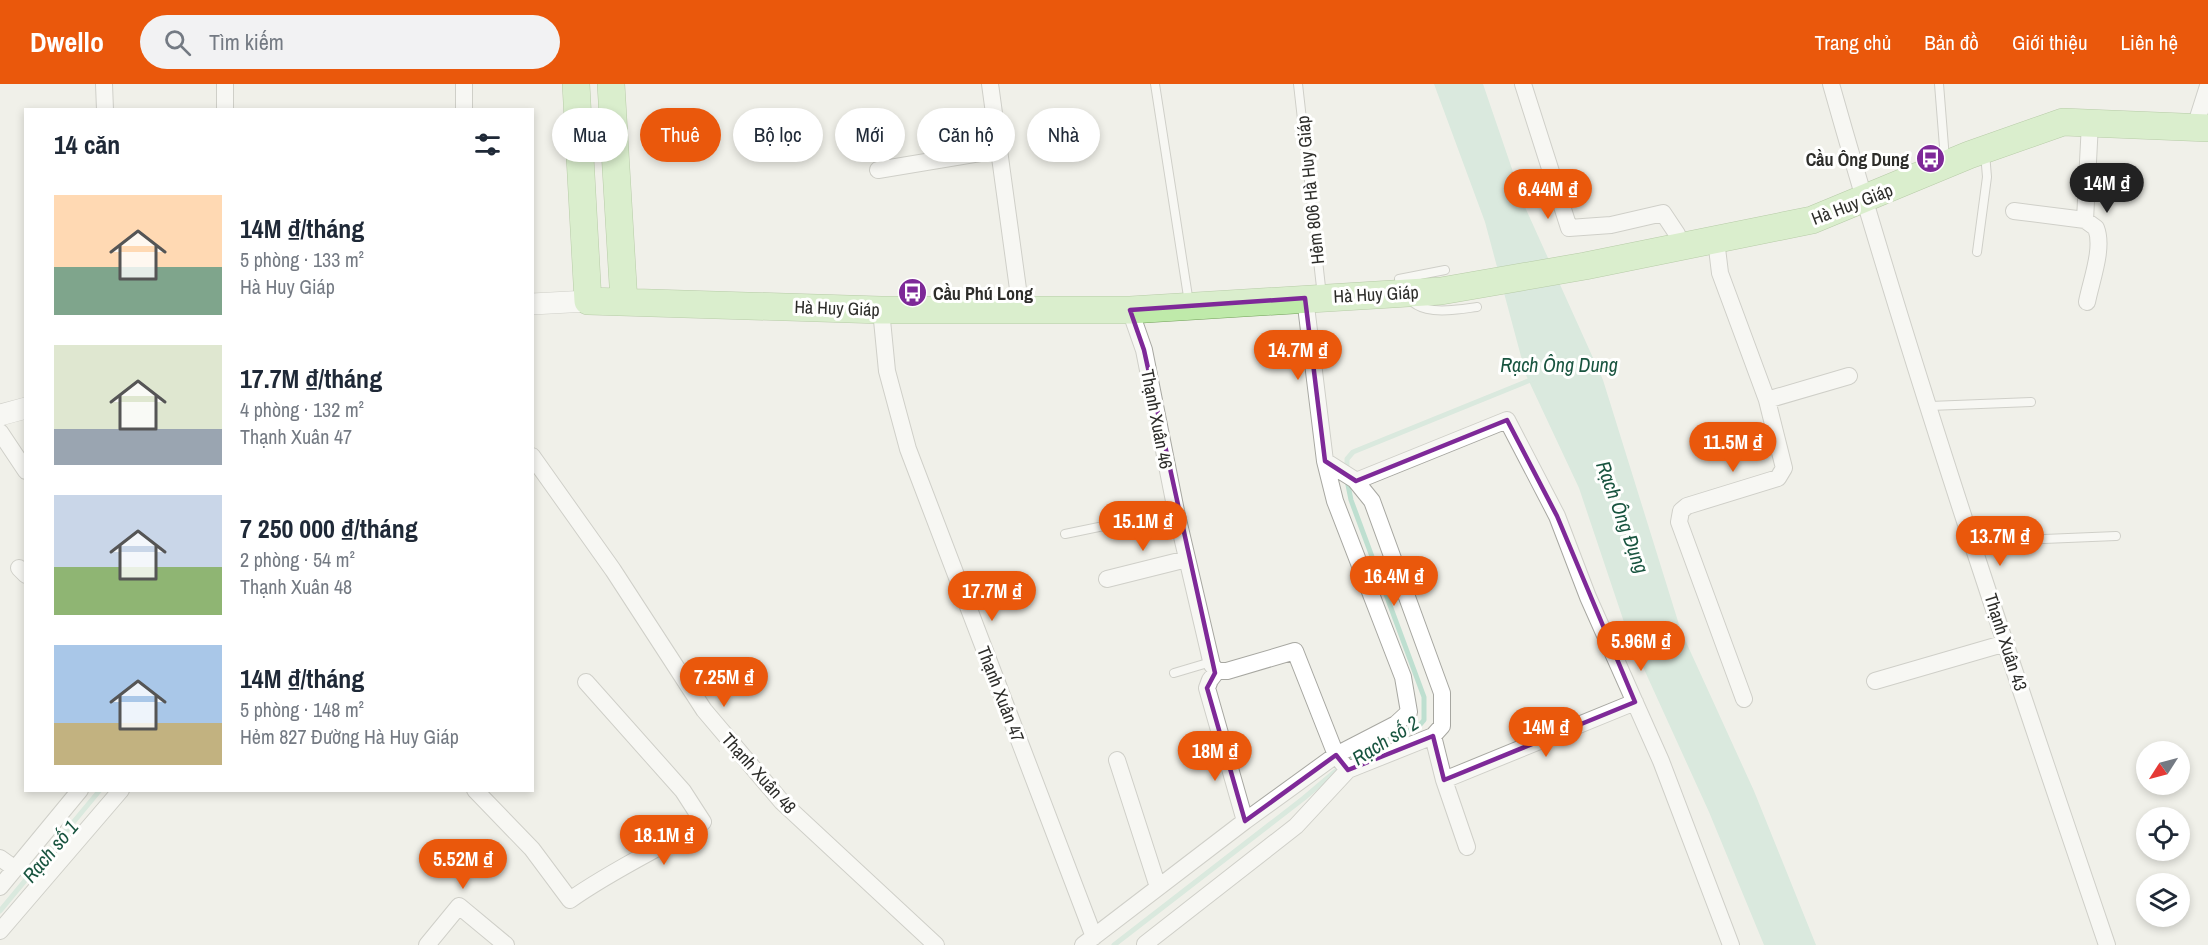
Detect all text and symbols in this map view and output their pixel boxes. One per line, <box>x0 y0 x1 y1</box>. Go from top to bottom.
search box <box>140 15 560 69</box>
text: Dwello <box>30 23 104 61</box>
icon: search <box>161 26 194 59</box>
text: Tìm kiếm <box>209 27 284 57</box>
text: Trang chủ <box>1814 28 1891 57</box>
text: Bản đồ <box>1924 28 1979 57</box>
text: Giới thiệu <box>2012 28 2088 57</box>
text: Liên hệ <box>2121 28 2178 57</box>
chip: Mua <box>552 108 628 162</box>
chip: Thuê <box>640 108 721 162</box>
chip: Bộ lọc <box>733 108 823 162</box>
chip: Mới <box>835 108 905 162</box>
chip: Căn hộ <box>917 108 1015 162</box>
chip: Nhà <box>1027 108 1100 162</box>
street label: Hẻm 806 Hà Huy Giáp <box>1290 114 1330 266</box>
text: 14 căn <box>54 127 120 162</box>
icon: filters <box>471 128 504 161</box>
bus stop icon: Cầu Ông Dung <box>1914 143 1946 175</box>
place label: Cầu Ông Dung <box>1806 147 1909 172</box>
pin: 14M ₫ <box>2065 163 2149 214</box>
pin: 6.44M ₫ <box>1493 169 1603 220</box>
text: 14M ₫ <box>2084 169 2130 196</box>
text: 6.44M ₫ <box>1518 175 1578 202</box>
street label: Hà Huy Giáp <box>1808 177 1896 231</box>
text: 14M ₫/tháng <box>240 211 364 246</box>
icon: home <box>102 219 174 291</box>
text: 5 phòng · 133 m² <box>240 246 364 273</box>
text: Hà Huy Giáp <box>240 273 335 300</box>
bus stop icon: Cầu Phú Long <box>896 277 928 309</box>
street label: Hà Huy Giáp <box>1333 279 1419 309</box>
place label: Cầu Phú Long <box>933 281 1033 306</box>
street label: Hà Huy Giáp <box>794 294 880 322</box>
pin: 14.7M ₫ <box>1243 330 1353 381</box>
text: 14.7M ₫ <box>1268 336 1328 363</box>
water label: Rạch Ông Dung <box>1500 351 1618 378</box>
text: 17.7M ₫/tháng <box>240 361 382 396</box>
street label: Thạnh Xuân 46 <box>1135 367 1179 471</box>
icon: home <box>102 369 174 441</box>
text: 4 phòng · 132 m² <box>240 396 364 423</box>
pin: 11.5M ₫ <box>1678 422 1788 473</box>
text: Thạnh Xuân 47 <box>240 423 352 450</box>
text: 11.5M ₫ <box>1703 428 1763 455</box>
water label: Rạch Ông Đụng <box>1590 457 1656 577</box>
pin: 15.1M ₫ <box>1088 501 1198 552</box>
text: 15.1M ₫ <box>1113 507 1173 534</box>
text: 7 250 000 ₫/tháng <box>240 511 418 546</box>
pin: 13.7M ₫ <box>1945 516 2055 567</box>
icon: home <box>102 519 174 591</box>
text: 13.7M ₫ <box>1970 522 2030 549</box>
text: 2 phòng · 54 m² <box>240 546 355 573</box>
pin: 16.4M ₫ <box>1339 556 1449 607</box>
text: 16.4M ₫ <box>1364 562 1424 589</box>
pin: 17.7M ₫ <box>937 571 1047 622</box>
text: Thạnh Xuân 48 <box>240 573 352 600</box>
text: 17.7M ₫ <box>962 577 1022 604</box>
street label: Thạnh Xuân 43 <box>1979 590 2033 694</box>
pin: 5.96M ₫ <box>1586 621 1696 672</box>
text: 5.96M ₫ <box>1611 627 1671 654</box>
street label: Thạnh Xuân 47 <box>971 642 1031 746</box>
pin: 7.25M ₫ <box>669 657 779 708</box>
text: 14M ₫/tháng <box>240 661 364 696</box>
text: 7.25M ₫ <box>694 663 754 690</box>
icon: home <box>102 669 174 741</box>
text: 5 phòng · 148 m² <box>240 696 364 723</box>
pin: 14M ₫ <box>1504 707 1588 758</box>
water label: Rạch số 2 <box>1347 709 1424 771</box>
text: 14M ₫ <box>1523 713 1569 740</box>
text: Hẻm 827 Đường Hà Huy Giáp <box>240 723 459 750</box>
street label: Thạnh Xuân 48 <box>716 727 802 819</box>
pin: 18M ₫ <box>1173 731 1257 782</box>
text: 18M ₫ <box>1192 737 1238 764</box>
north arrow <box>2136 741 2190 795</box>
map controls <box>2136 741 2190 927</box>
button: locate <box>2136 807 2190 861</box>
water label: Rạch số 1 <box>16 814 84 888</box>
pin: 18.1M ₫ <box>609 815 719 866</box>
text: 18.1M ₫ <box>634 821 694 848</box>
pin: 5.52M ₫ <box>408 839 518 890</box>
text: 5.52M ₫ <box>433 845 493 872</box>
button: layers <box>2136 873 2190 927</box>

